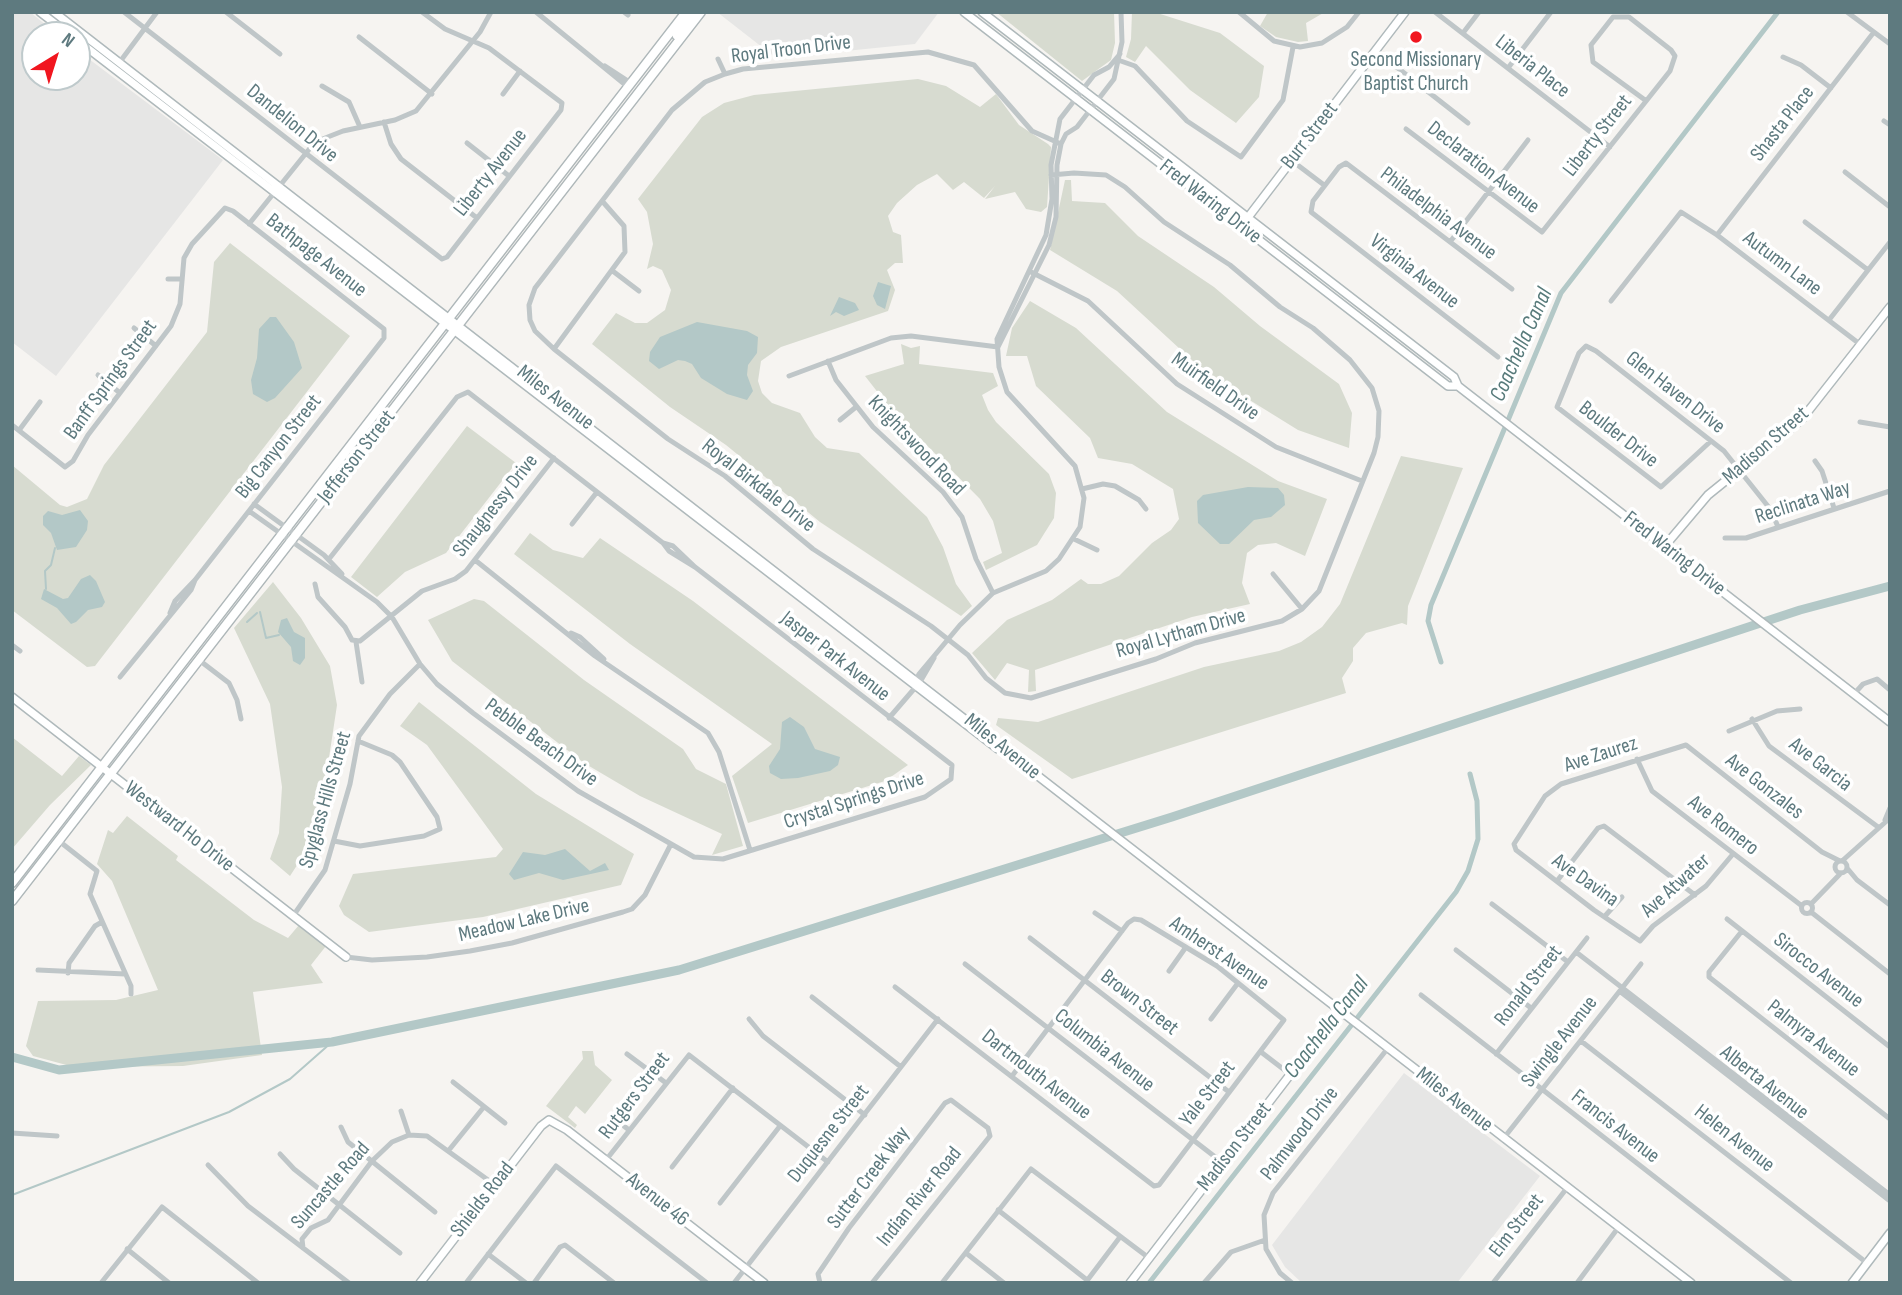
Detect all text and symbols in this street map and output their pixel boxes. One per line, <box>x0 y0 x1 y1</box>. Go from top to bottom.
north arrow <box>21 21 91 91</box>
text: N <box>57 28 79 53</box>
marker: Second Missionary Baptist Church <box>1408 29 1424 45</box>
street label: Royal Troon Drive <box>730 30 852 70</box>
street label: Liberia Place <box>1490 30 1574 104</box>
place label: Second Missionary Baptist Church <box>1351 48 1481 98</box>
street label: Dandelion Drive <box>241 79 343 169</box>
street label: Shasta Place <box>1746 81 1820 167</box>
street label: Liberty Street <box>1558 90 1638 182</box>
street label: Burr Street <box>1276 98 1344 174</box>
street label: Declaration Avenue <box>1422 116 1544 220</box>
street label: Liberty Avenue <box>449 124 533 222</box>
street label: Fred Waring Drive <box>1154 154 1266 250</box>
street label: Philadelphia Avenue <box>1375 162 1501 266</box>
street label: Bathpage Avenue <box>261 209 371 303</box>
street label: Autumn Lane <box>1738 226 1826 302</box>
street label: Virginia Avenue <box>1364 229 1464 315</box>
water label: Coachella Canal <box>1485 284 1559 406</box>
street label: Banff Springs Street <box>59 315 163 445</box>
street label: Glen Haven Drive <box>1620 346 1730 440</box>
street label: Muirfield Drive <box>1166 347 1264 427</box>
street label: Miles Avenue <box>511 360 599 436</box>
street label: Big Canyon Street <box>231 390 327 504</box>
street label: Knightswood Road <box>862 391 970 501</box>
street label: Boulder Drive <box>1573 396 1663 474</box>
street label: Madison Street <box>1718 402 1814 490</box>
street label: Jefferson Street <box>313 405 401 509</box>
street label: Royal Birkdale Drive <box>696 434 820 538</box>
street label: Shaugnessy Drive <box>448 450 544 562</box>
street label: Reclinata Way <box>1752 476 1854 530</box>
street label: Fred Waring Drive <box>1618 506 1730 602</box>
street label: Royal Lytham Drive <box>1113 603 1249 665</box>
street label: Jasper Park Avenue <box>775 606 895 708</box>
street label: Pebble Beach Drive <box>480 694 602 792</box>
street label: Miles Avenue <box>959 709 1045 785</box>
street label: Spyglass Hills Street <box>294 729 358 871</box>
street label: Ave Zaurez <box>1561 731 1641 779</box>
street label: Ave Garcia <box>1783 733 1857 797</box>
street label: Ave Gonzales <box>1720 749 1808 825</box>
street label: Crystal Springs Drive <box>781 766 927 836</box>
street label: Westward Ho Drive <box>119 776 239 878</box>
street label: Ave Romero <box>1683 791 1763 861</box>
street label: Ave Atwater <box>1636 848 1716 924</box>
street label: Ave Davina <box>1547 849 1623 913</box>
street label: Meadow Lake Drive <box>456 894 592 948</box>
street label: Amherst Avenue <box>1164 912 1274 996</box>
street label: Sirocco Avenue <box>1768 928 1868 1014</box>
street label: Ronald Street <box>1490 941 1568 1031</box>
street label: Brown Street <box>1095 965 1183 1041</box>
water label: Coachella Canal <box>1279 972 1375 1084</box>
street label: Swingle Avenue <box>1516 991 1604 1093</box>
street label: Palmyra Avenue <box>1762 995 1864 1083</box>
street label: Columbia Avenue <box>1049 1004 1159 1098</box>
street label: Dartmouth Avenue <box>976 1024 1096 1126</box>
street label: Alberta Avenue <box>1715 1041 1813 1125</box>
street label: Rutgers Street <box>594 1047 676 1145</box>
street label: Yale Street <box>1175 1056 1241 1132</box>
street label: Miles Avenue <box>1410 1062 1498 1138</box>
street label: Duquesne Street <box>783 1080 875 1188</box>
street label: Palmwood Drive <box>1256 1082 1344 1186</box>
street label: Francis Avenue <box>1566 1085 1664 1169</box>
street label: Madison Street <box>1192 1097 1278 1197</box>
street label: Helen Avenue <box>1689 1100 1779 1178</box>
street label: Sutter Creek Way <box>822 1122 916 1234</box>
street label: Suncastle Road <box>286 1137 376 1235</box>
street label: Indian River Road <box>872 1142 968 1252</box>
street label: Shields Road <box>446 1157 520 1243</box>
street label: Avenue 46 <box>621 1168 693 1232</box>
street label: Elm Street <box>1484 1189 1550 1263</box>

